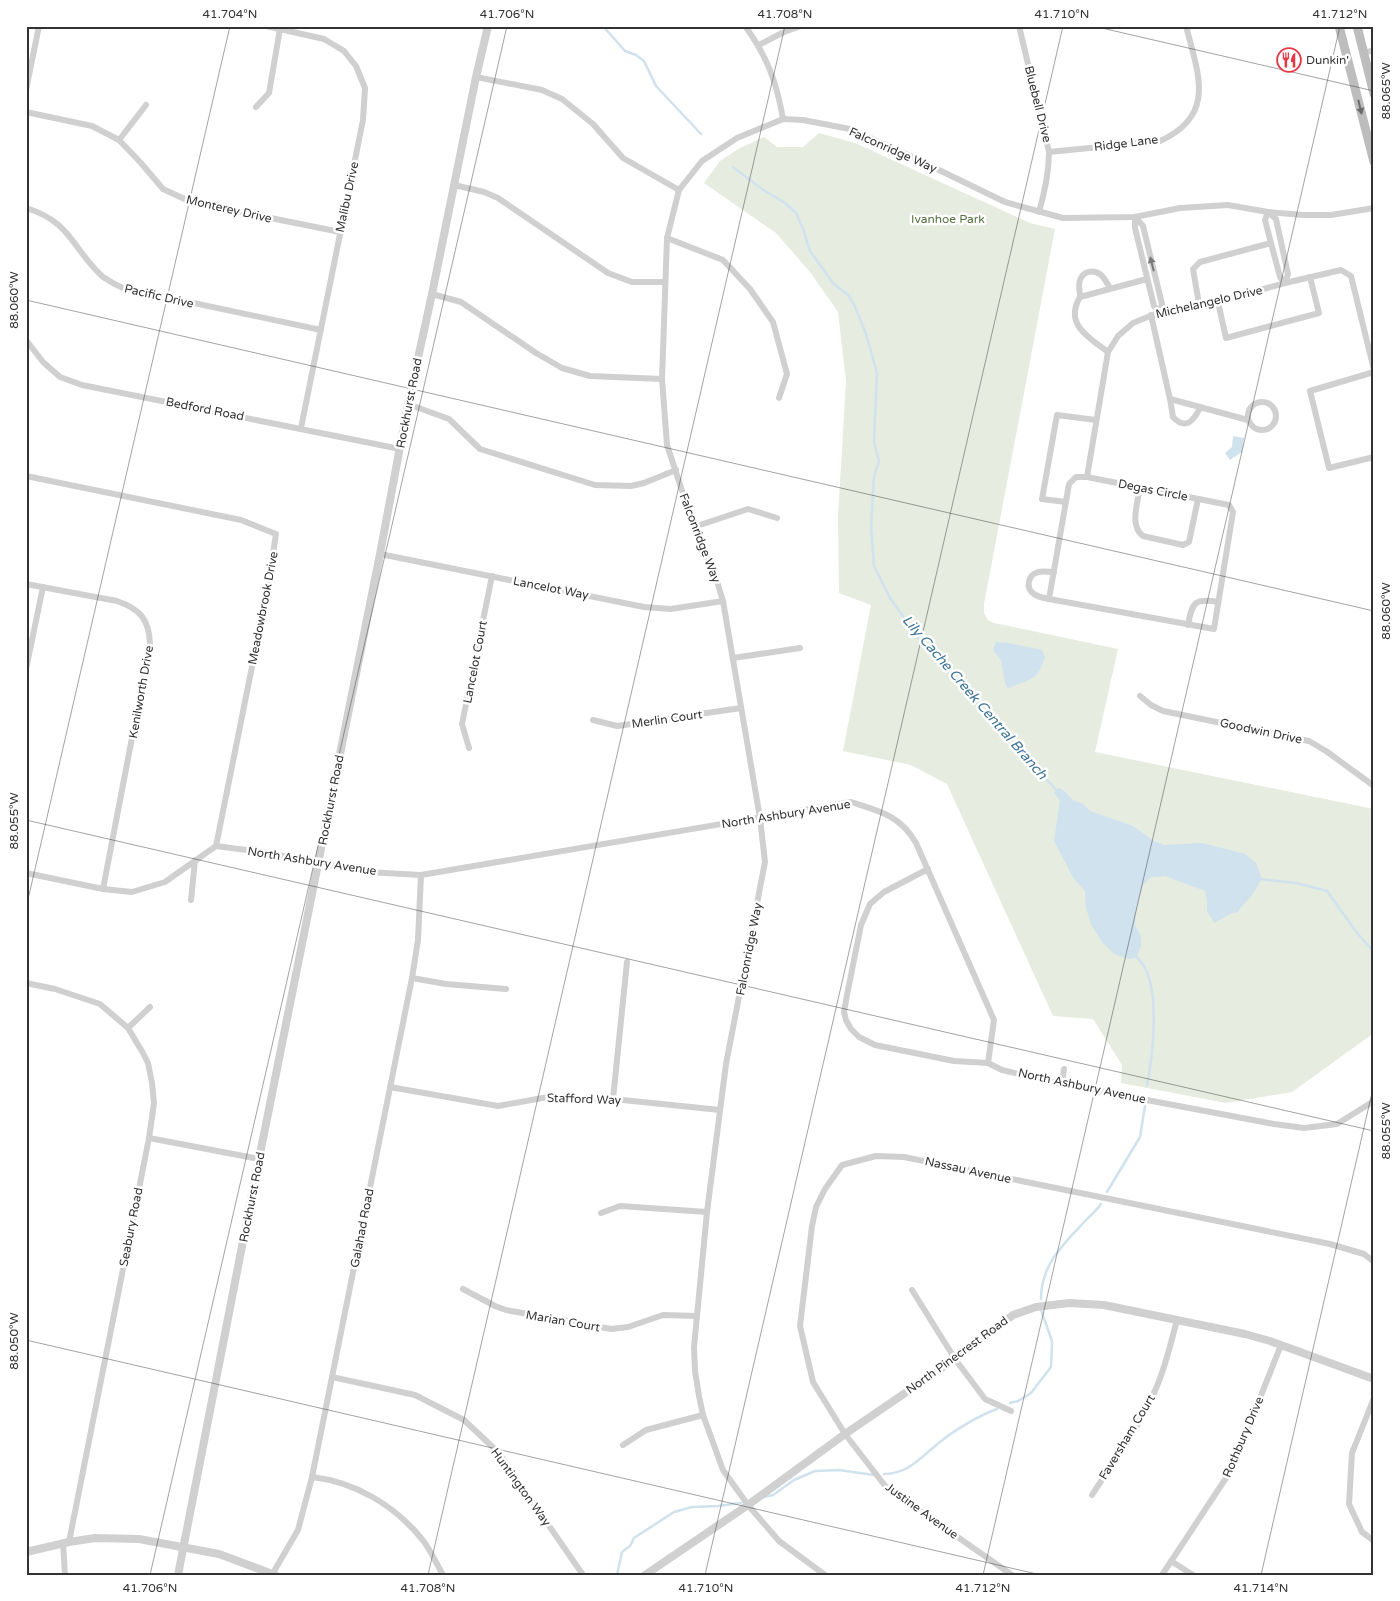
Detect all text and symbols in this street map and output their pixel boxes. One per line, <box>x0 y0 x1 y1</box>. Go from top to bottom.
text: 41.704°N <box>203 7 257 21</box>
text: 41.706°N <box>480 7 534 21</box>
text: 41.708°N <box>758 7 812 21</box>
text: 41.710°N <box>1035 7 1089 21</box>
text: 41.712°N <box>1313 7 1367 21</box>
restaurant icon: Dunkin' <box>1276 47 1302 73</box>
place label: Dunkin' <box>1306 53 1349 67</box>
text: 88.065°W <box>1379 62 1393 120</box>
street label: Bluebell Drive <box>1022 64 1054 144</box>
one-way arrow <box>1356 100 1364 115</box>
street label: Falconridge Way <box>847 124 939 176</box>
street label: Ridge Lane <box>1093 132 1159 154</box>
street label: Malibu Drive <box>333 160 361 234</box>
street label: Monterey Drive <box>185 192 273 226</box>
park label: Ivanhoe Park <box>911 212 985 226</box>
one-way arrow <box>1148 257 1156 272</box>
text: 88.060°W <box>7 271 21 329</box>
street label: Pacific Drive <box>123 281 195 311</box>
street label: Michelangelo Drive <box>1154 283 1264 321</box>
street label: Rockhurst Road <box>393 357 425 449</box>
street label: Bedford Road <box>165 395 245 423</box>
street label: Degas Circle <box>1117 476 1189 504</box>
street label: Falconridge Way <box>677 491 724 585</box>
street label: Meadowbrook Drive <box>245 550 281 666</box>
street label: Lancelot Way <box>512 574 591 602</box>
text: 88.060°W <box>1379 582 1393 640</box>
water label: Lily Cache Creek Central Branch <box>899 612 1051 783</box>
street label: Lancelot Court <box>460 619 490 705</box>
street label: Kenilworth Drive <box>126 644 156 740</box>
street label: Merlin Court <box>631 707 704 731</box>
street label: Goodwin Drive <box>1219 715 1304 747</box>
street label: Rockhurst Road <box>315 754 347 846</box>
text: 88.055°W <box>7 792 21 850</box>
street label: North Ashbury Avenue <box>721 797 852 831</box>
street label: North Ashbury Avenue <box>247 844 378 878</box>
street label: Falconridge Way <box>733 901 765 997</box>
street label: North Ashbury Avenue <box>1017 1066 1147 1106</box>
street label: Stafford Way <box>547 1091 622 1107</box>
text: 88.055°W <box>1379 1102 1393 1160</box>
street label: Rockhurst Road <box>236 1151 268 1243</box>
street label: Nassau Avenue <box>924 1154 1013 1186</box>
street label: Seabury Road <box>116 1186 146 1268</box>
street label: Galahad Road <box>347 1187 377 1269</box>
street label: Marian Court <box>525 1308 602 1334</box>
text: 88.050°W <box>7 1312 21 1370</box>
street label: North Pinecrest Road <box>903 1313 1011 1397</box>
street label: Faversham Court <box>1096 1392 1158 1482</box>
street label: Rothbury Drive <box>1220 1394 1266 1479</box>
street label: Huntington Way <box>488 1445 554 1529</box>
street label: Justine Avenue <box>883 1480 961 1542</box>
text: 41.706°N <box>123 1581 177 1595</box>
text: 41.708°N <box>401 1581 455 1595</box>
text: 41.710°N <box>679 1581 733 1595</box>
text: 41.712°N <box>956 1581 1010 1595</box>
text: 41.714°N <box>1234 1581 1288 1595</box>

